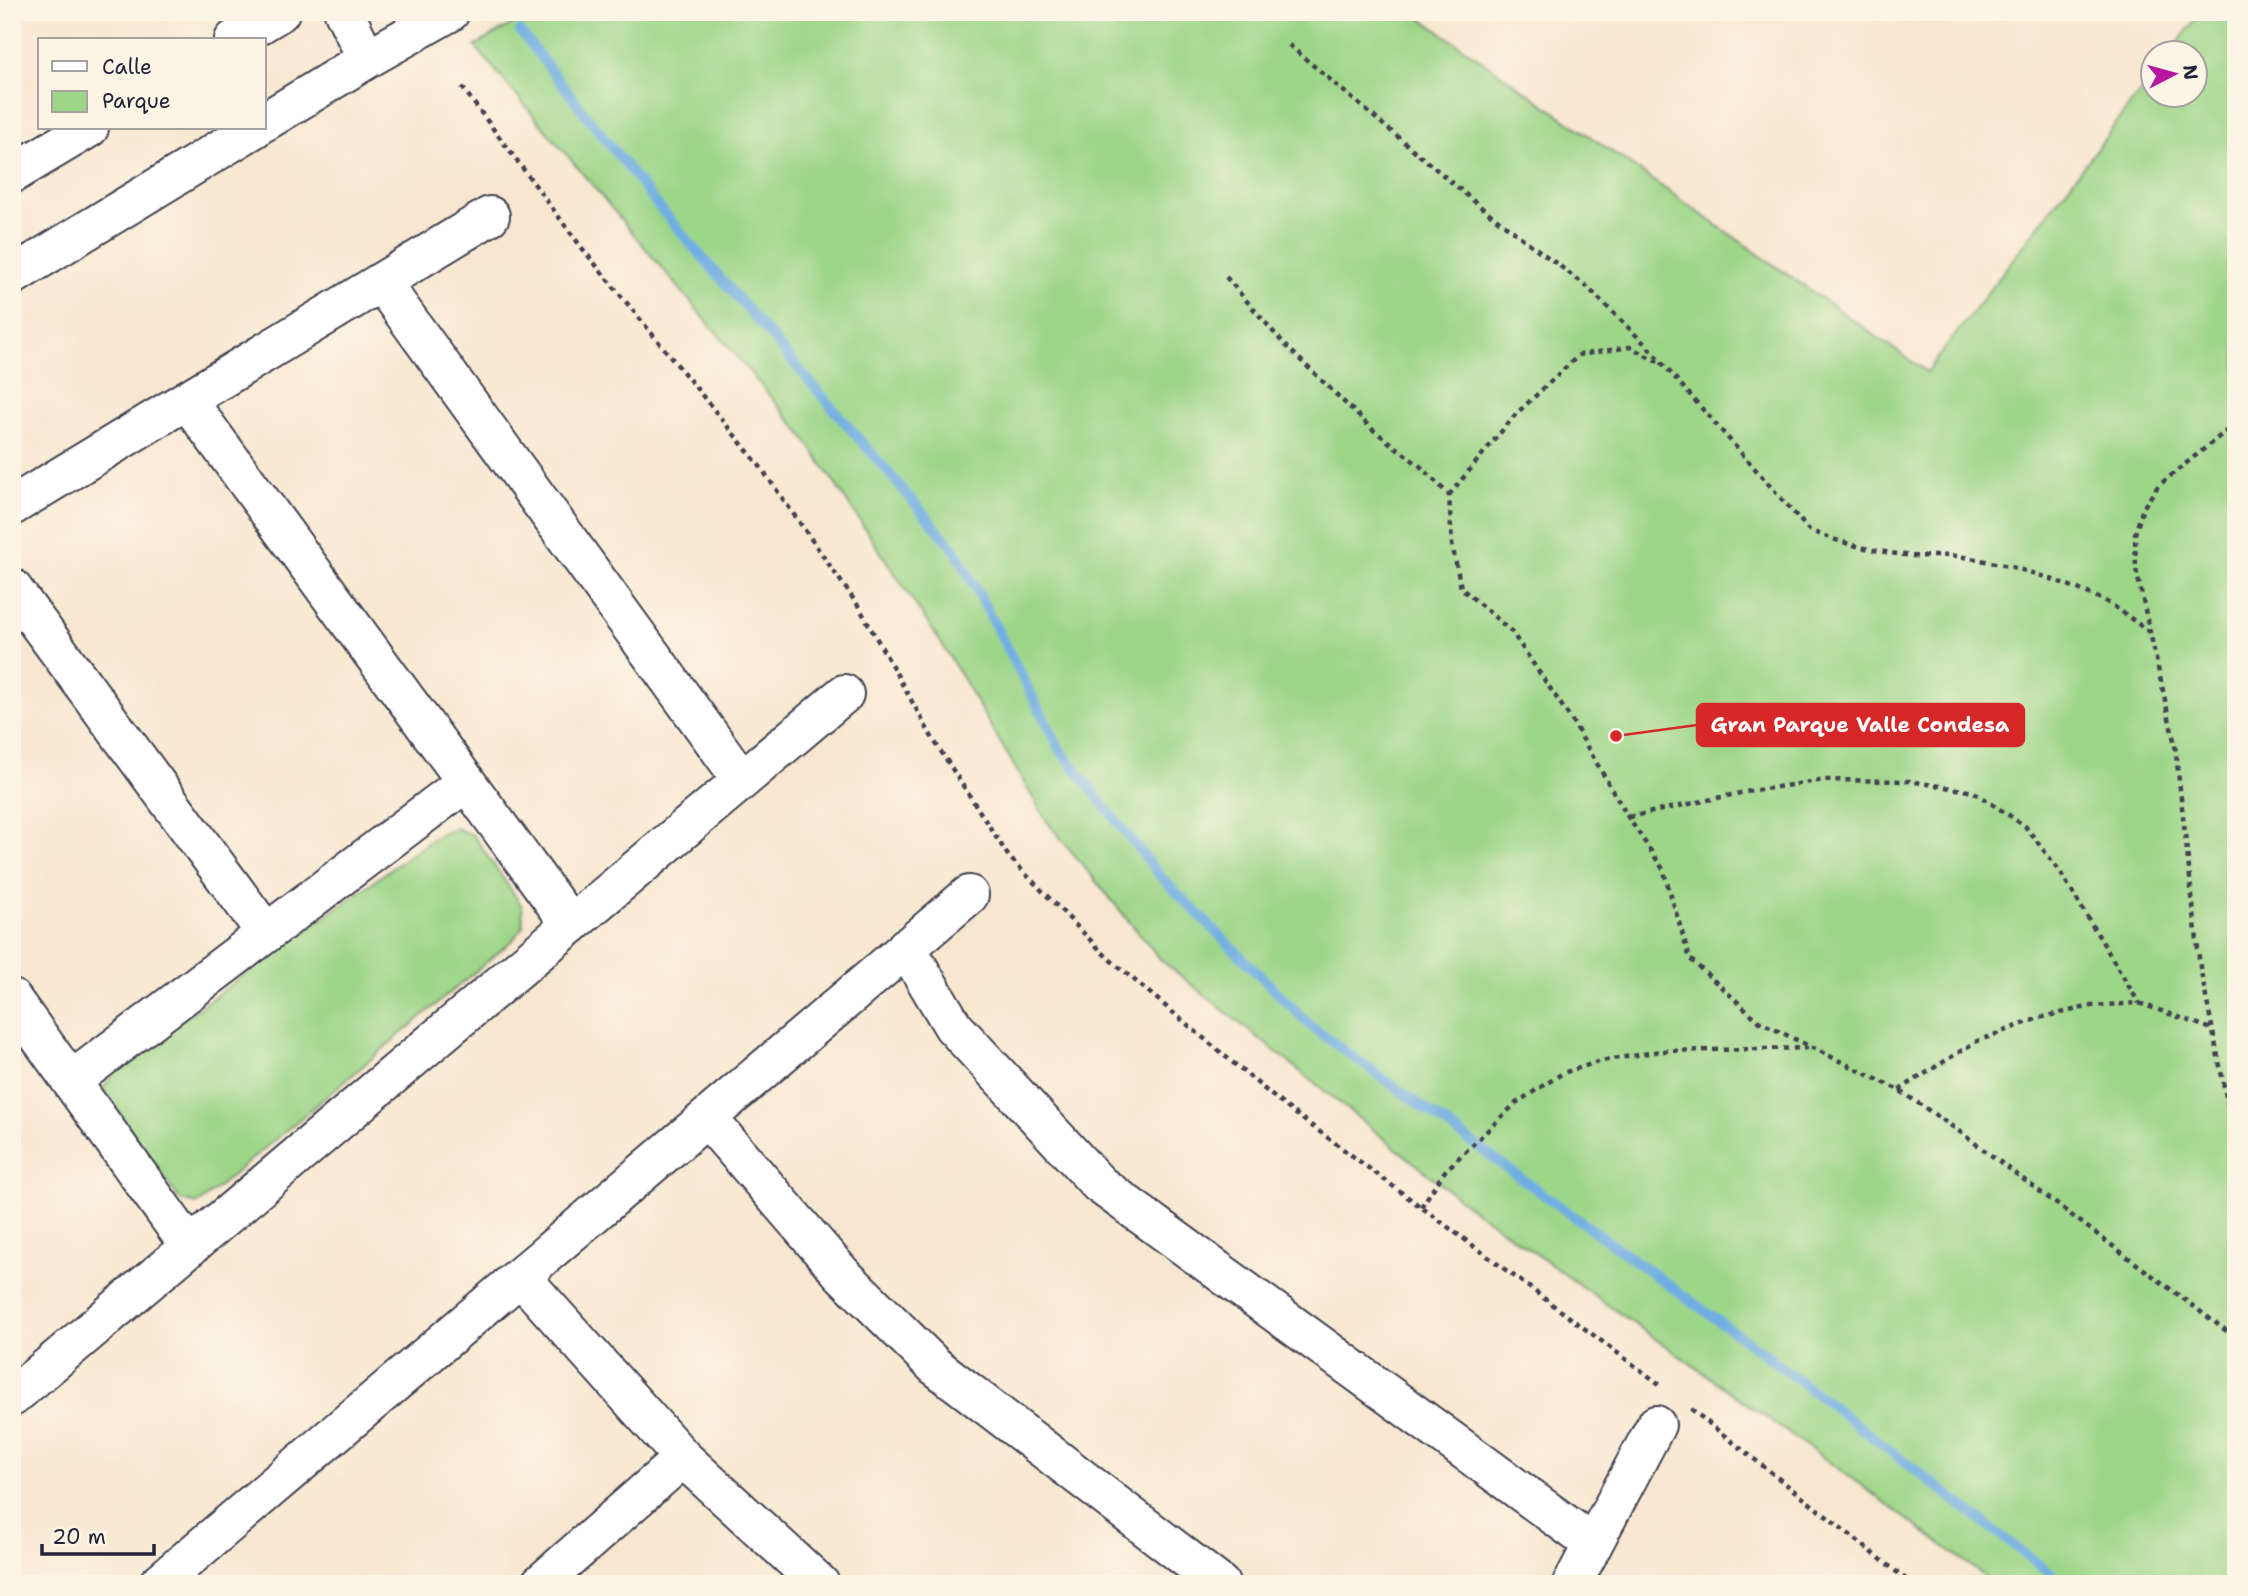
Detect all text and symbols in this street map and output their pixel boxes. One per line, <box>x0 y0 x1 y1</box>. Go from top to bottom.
legend <box>38 38 266 130</box>
north arrow <box>2140 38 2210 108</box>
text: Calle <box>102 53 152 81</box>
text: N <box>2177 63 2204 81</box>
text: Parque <box>102 87 171 115</box>
callout: Gran Parque Valle Condesa <box>1697 704 2024 746</box>
text: Gran Parque Valle Condesa <box>1711 711 2010 739</box>
scale bar <box>42 1512 154 1556</box>
text: 20 m <box>52 1523 106 1551</box>

